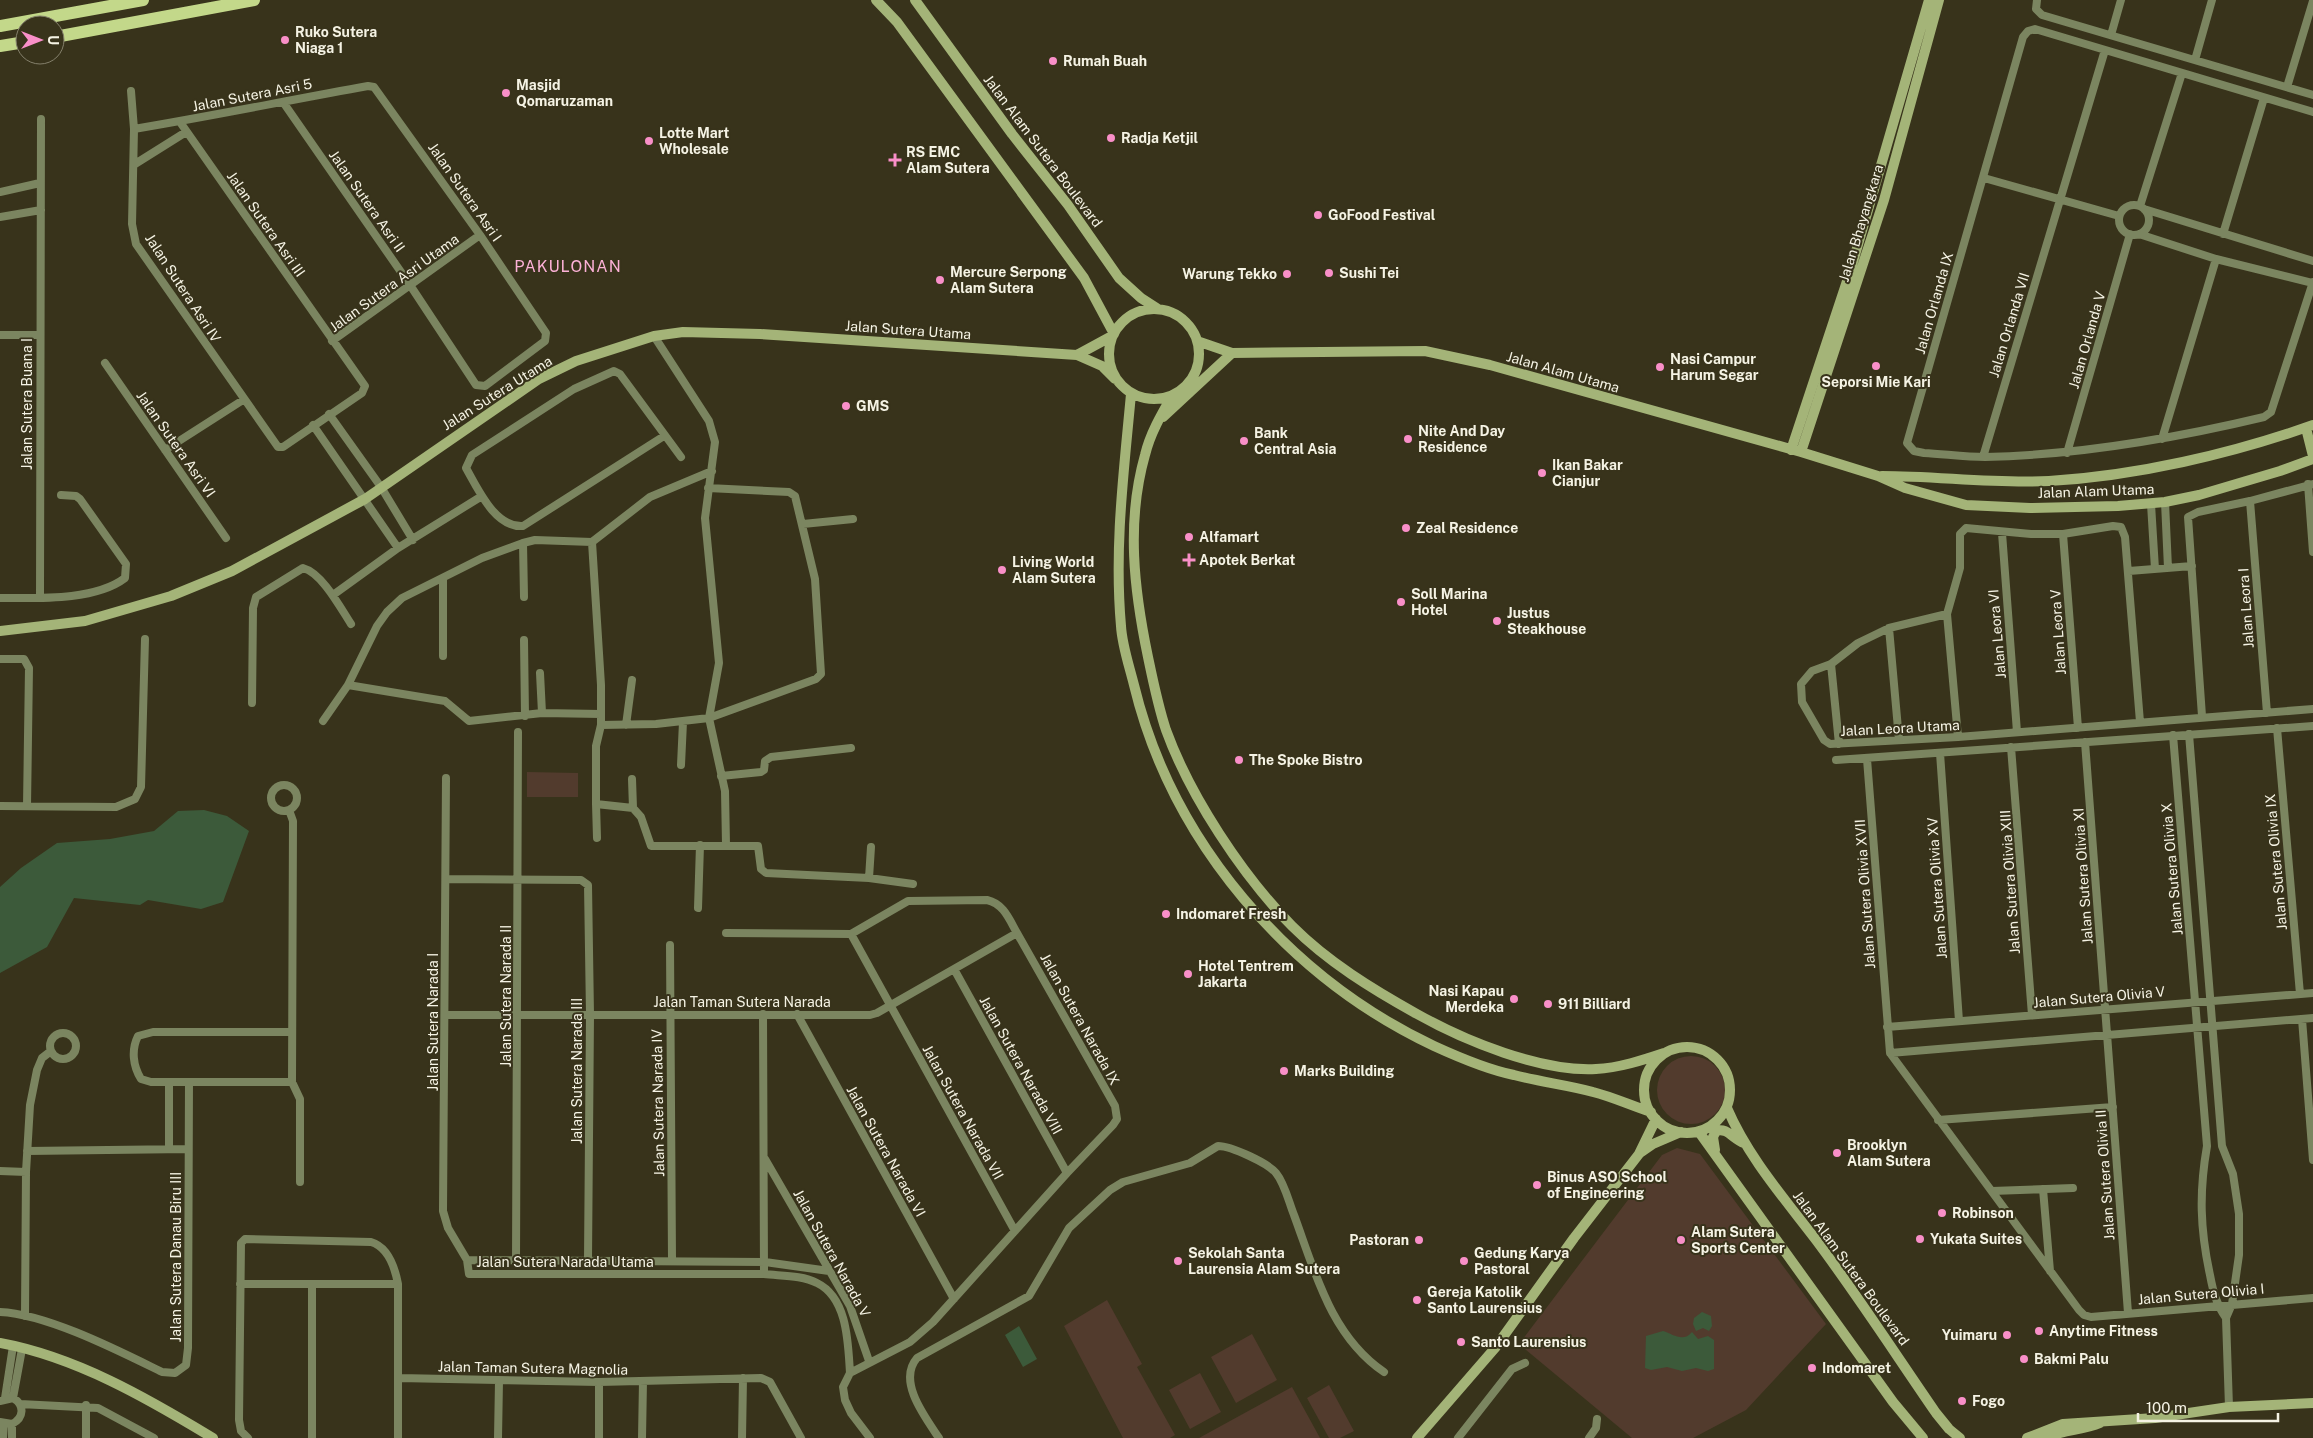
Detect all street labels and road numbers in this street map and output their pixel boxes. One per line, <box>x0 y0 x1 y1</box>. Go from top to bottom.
street label: Jalan Alam Sutera Boulevard <box>980 72 1106 230</box>
street label: Jalan Sutera Asri 5 <box>191 76 313 114</box>
street label: Jalan Sutera Asri I <box>425 140 505 244</box>
street label: Jalan Sutera Asri II <box>326 147 408 255</box>
street label: Jalan Bhayangkara <box>1836 162 1886 284</box>
street label: Jalan Sutera Asri III <box>224 168 308 280</box>
street label: Jalan Sutera Asri IV <box>142 231 224 346</box>
street label: Jalan Sutera Asri Utama <box>326 231 462 335</box>
street label: Jalan Orlanda IX <box>1912 250 1956 356</box>
street label: Jalan Orlanda VII <box>1985 271 2033 379</box>
street label: Jalan Orlanda V <box>2065 289 2109 391</box>
street label: Jalan Sutera Utama <box>844 318 972 342</box>
street label: Jalan Sutera Buana I <box>19 338 35 470</box>
street label: Jalan Alam Utama <box>1505 348 1621 396</box>
street label: Jalan Sutera Utama <box>439 353 555 433</box>
street label: Jalan Sutera Asri VI <box>133 388 219 500</box>
street label: Jalan Alam Utama <box>2037 481 2155 501</box>
street label: Jalan Leora I <box>2235 567 2257 649</box>
street label: Jalan Leora V <box>2047 588 2069 675</box>
street label: Jalan Leora VI <box>1985 589 2009 679</box>
street label: Jalan Leora Utama <box>1840 717 1960 739</box>
street label: Jalan Sutera Olivia IX <box>2262 793 2290 931</box>
street label: Jalan Sutera Olivia X <box>2158 802 2186 936</box>
street label: Jalan Sutera Olivia XI <box>2070 807 2096 945</box>
street label: Jalan Sutera Olivia XIII <box>1997 809 2023 955</box>
street label: Jalan Sutera Olivia XV <box>1924 816 1950 959</box>
street label: Jalan Sutera Olivia XVII <box>1852 819 1878 969</box>
street label: Jalan Sutera Narada II <box>498 925 514 1067</box>
street label: Jalan Sutera Narada IX <box>1037 950 1123 1088</box>
street label: Jalan Sutera Narada I <box>425 953 441 1091</box>
street label: Jalan Sutera Olivia V <box>2032 983 2166 1011</box>
street label: Jalan Sutera Narada VIII <box>976 993 1066 1137</box>
street label: Jalan Taman Sutera Narada <box>653 994 831 1010</box>
street label: Jalan Sutera Narada III <box>569 998 585 1144</box>
street label: Jalan Sutera Narada IV <box>649 1028 667 1177</box>
street label: Jalan Sutera Narada VII <box>919 1042 1007 1182</box>
street label: Jalan Sutera Narada VI <box>843 1083 929 1219</box>
street label: Jalan Sutera Olivia II <box>2092 1109 2118 1241</box>
street label: Jalan Sutera Danau Biru III <box>168 1172 184 1342</box>
street label: Jalan Sutera Narada V <box>790 1186 874 1320</box>
street label: Jalan Alam Sutera Boulevard <box>1790 1188 1912 1348</box>
street label: Jalan Sutera Narada Utama <box>476 1254 654 1270</box>
street label: Jalan Sutera Olivia I <box>2137 1280 2265 1308</box>
street label: Jalan Taman Sutera Magnolia <box>438 1358 628 1378</box>

